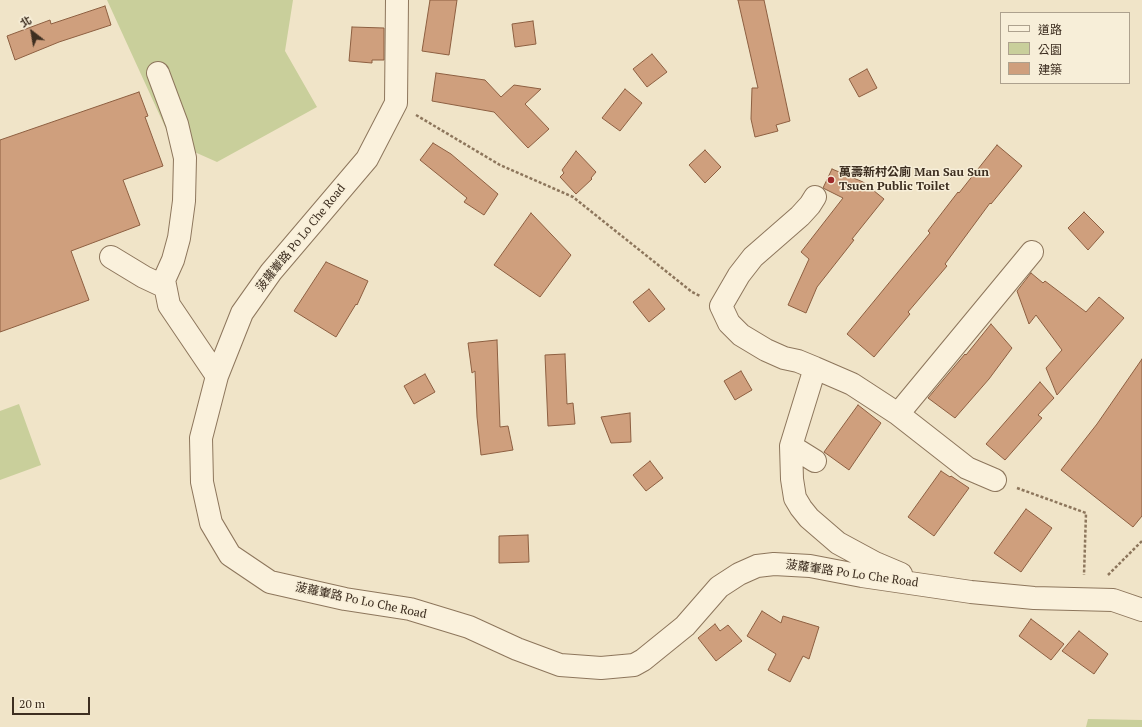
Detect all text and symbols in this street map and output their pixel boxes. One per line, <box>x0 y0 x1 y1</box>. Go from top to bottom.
north arrow <box>12 12 52 52</box>
legend <box>1000 12 1130 84</box>
text: 北 <box>17 13 34 31</box>
text: 道路 <box>1038 22 1062 37</box>
text: 公園 <box>1038 42 1062 57</box>
text: 建築 <box>1038 62 1062 77</box>
place label: 萬壽新村公廁 Man Sau Sun Tsuen Public Toilet <box>839 166 989 194</box>
marker: 萬壽新村公廁 Man Sau Sun Tsuen Public Toilet <box>826 175 836 185</box>
street label: 菠蘿輋路 Po Lo Che Road <box>253 181 349 295</box>
street label: 菠蘿輋路 Po Lo Che Road <box>785 558 919 590</box>
street label: 菠蘿輋路 Po Lo Che Road <box>294 580 428 622</box>
scale bar <box>14 689 92 715</box>
text: 20 m <box>19 696 45 711</box>

